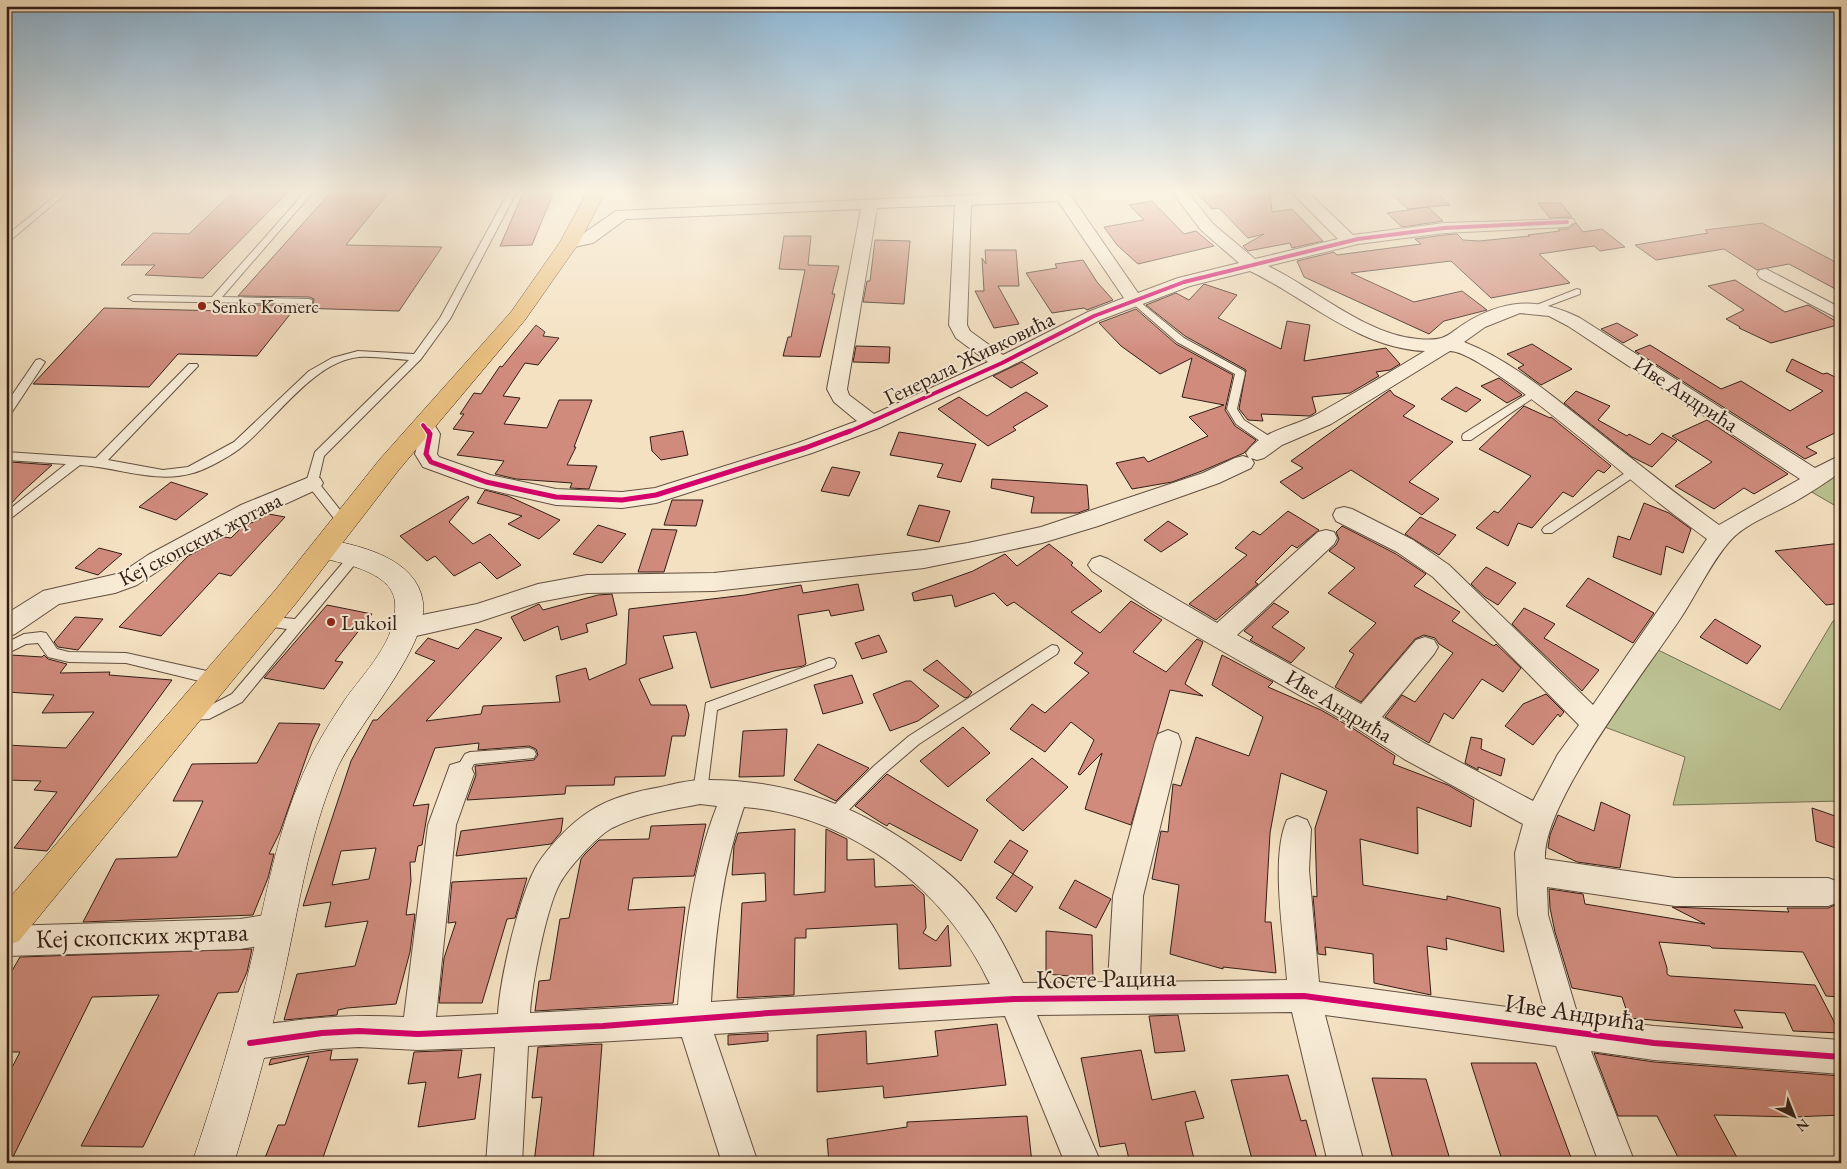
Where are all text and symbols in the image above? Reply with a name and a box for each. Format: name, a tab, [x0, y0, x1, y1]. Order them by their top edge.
place label: Senko Komerc	[212, 294, 319, 319]
marker: Senko Komerc	[196, 300, 208, 312]
street label: Генерала Живковића	[879, 304, 1059, 412]
street label: Иве Андрића	[1628, 349, 1744, 439]
street label: Кеј скопских жртава	[113, 485, 287, 593]
place label: Lukoil	[341, 608, 397, 637]
marker: Lukoil	[325, 616, 337, 628]
street label: Иве Андрића	[1280, 663, 1398, 749]
street label: Кеј скопских жртава	[35, 914, 250, 956]
street label: Косте Рацина	[1035, 960, 1177, 996]
street label: Иве Андрића	[1502, 985, 1648, 1039]
north arrow	[1770, 1092, 1820, 1142]
text: N	[1792, 1115, 1813, 1136]

